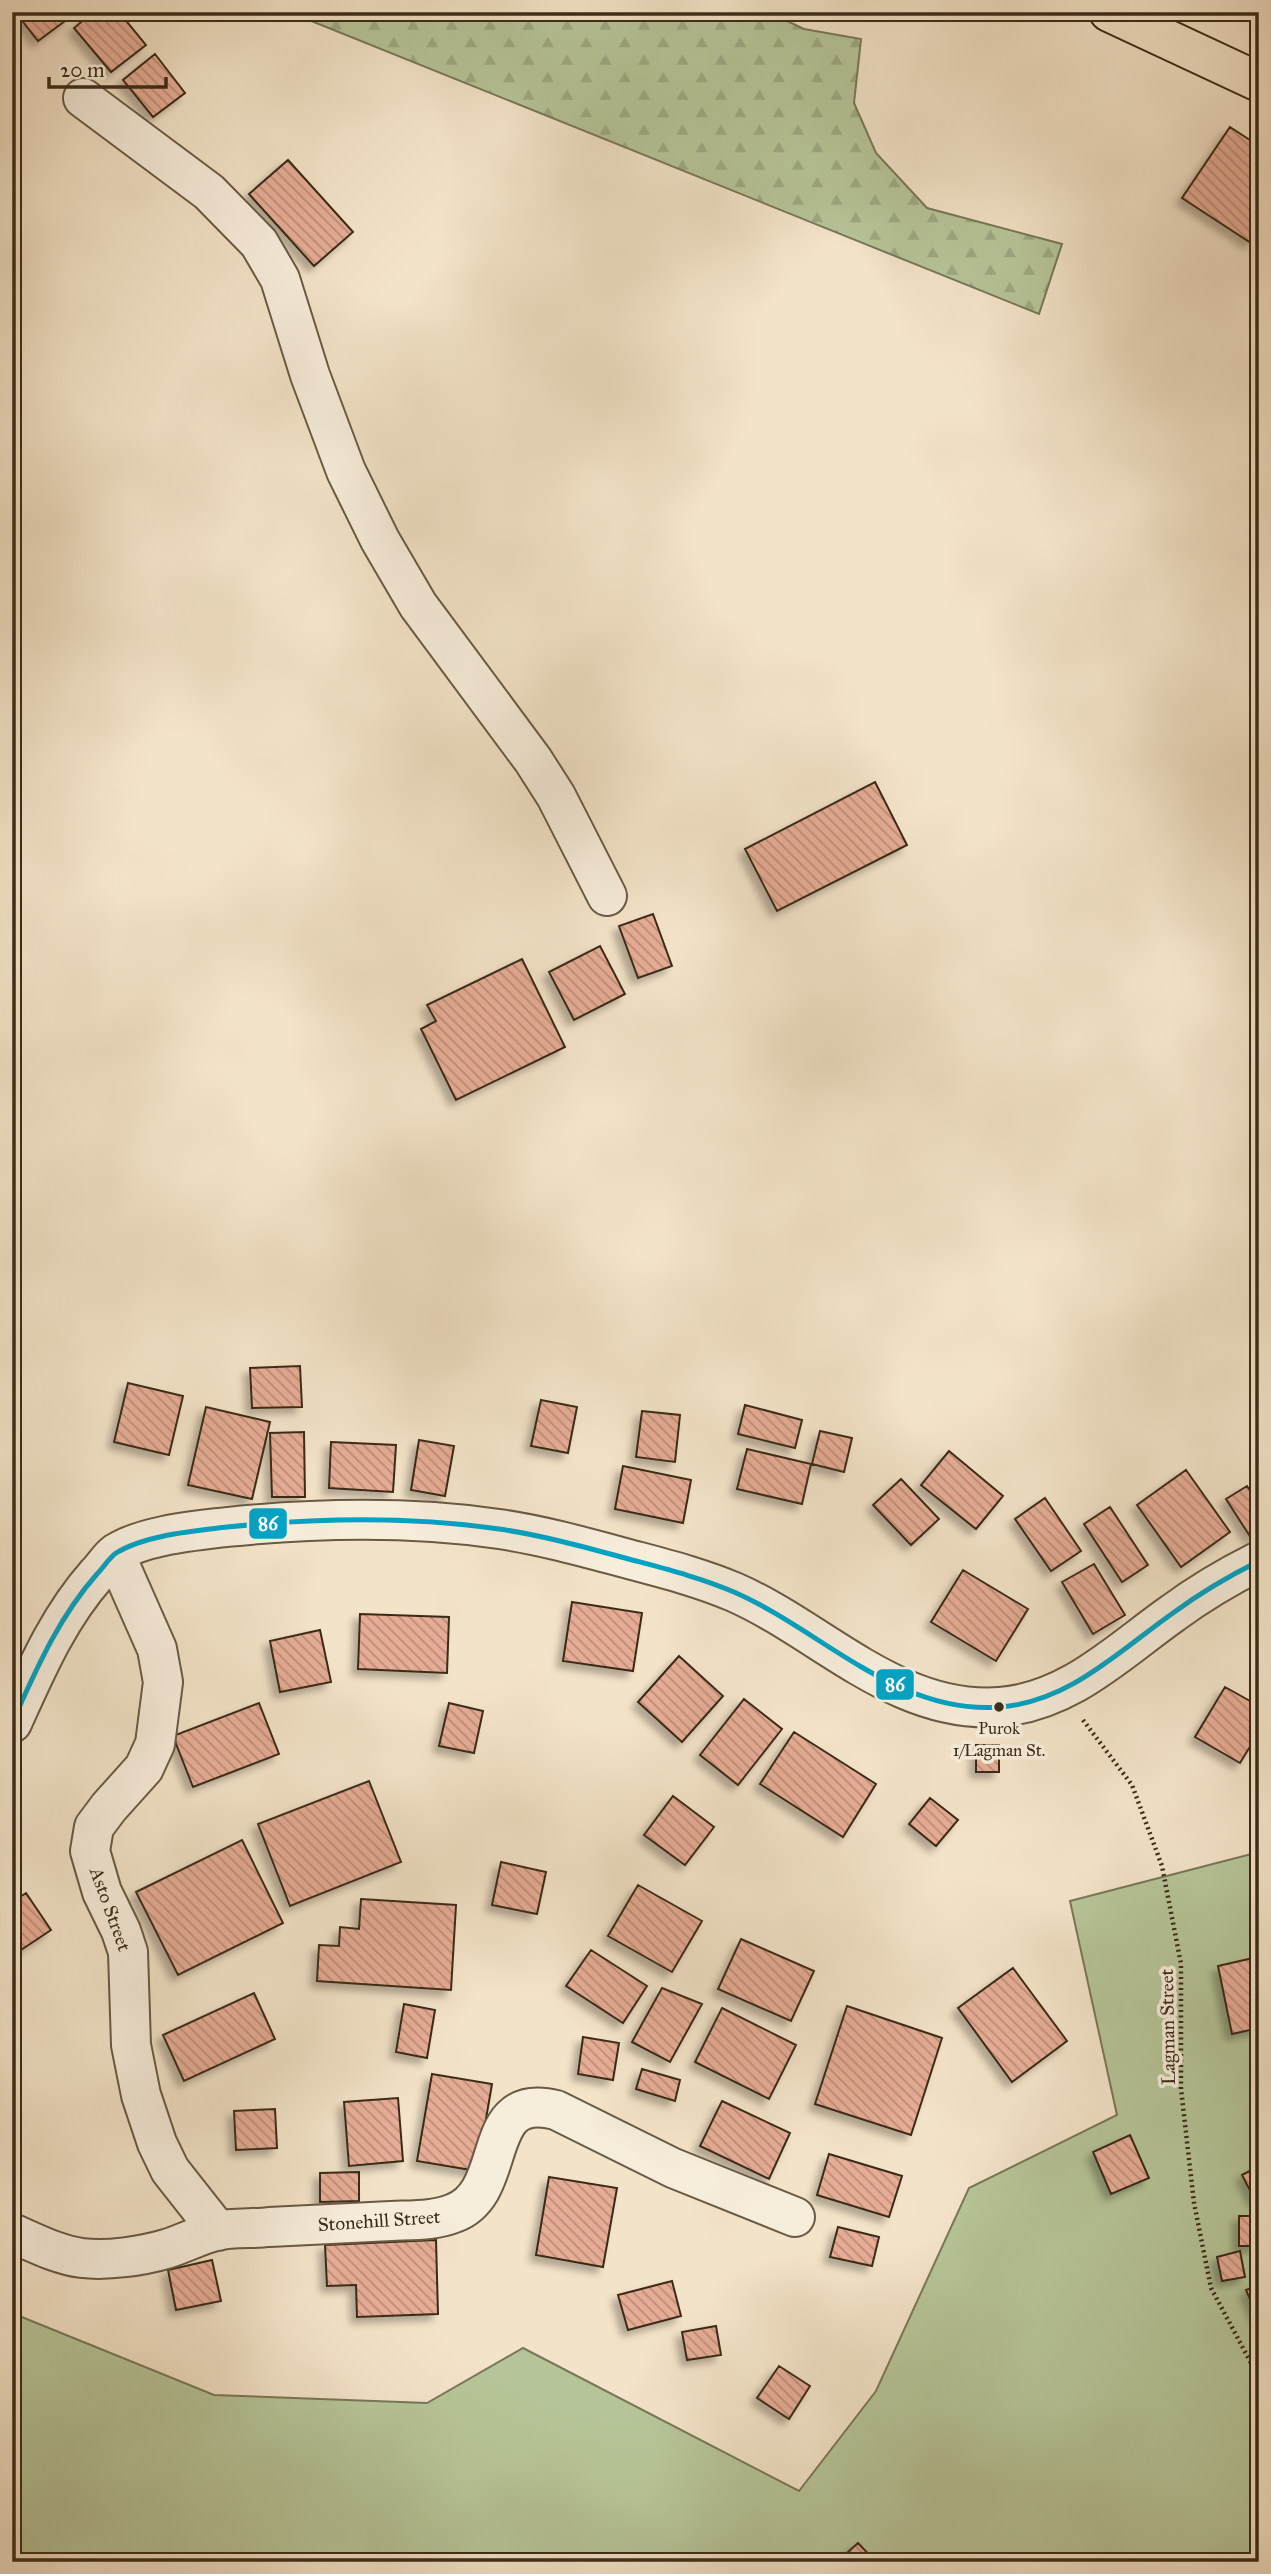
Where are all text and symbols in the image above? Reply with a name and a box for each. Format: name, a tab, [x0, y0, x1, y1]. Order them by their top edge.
scale bar	[49, 46, 166, 90]
text: 20 m	[60, 57, 105, 83]
line badge: 86	[248, 1507, 288, 1540]
text: 86	[258, 1512, 279, 1535]
line badge: 86	[875, 1668, 915, 1701]
text: 86	[885, 1673, 906, 1696]
marker: Purok 1/Lagman St.	[992, 1700, 1006, 1714]
place label: Purok 1/Lagman St.	[953, 1718, 1045, 1761]
street label: Asto Street	[84, 1863, 136, 1954]
street label: Lagman Street	[1155, 1968, 1181, 2085]
street label: Stonehill Street	[317, 2205, 441, 2236]

